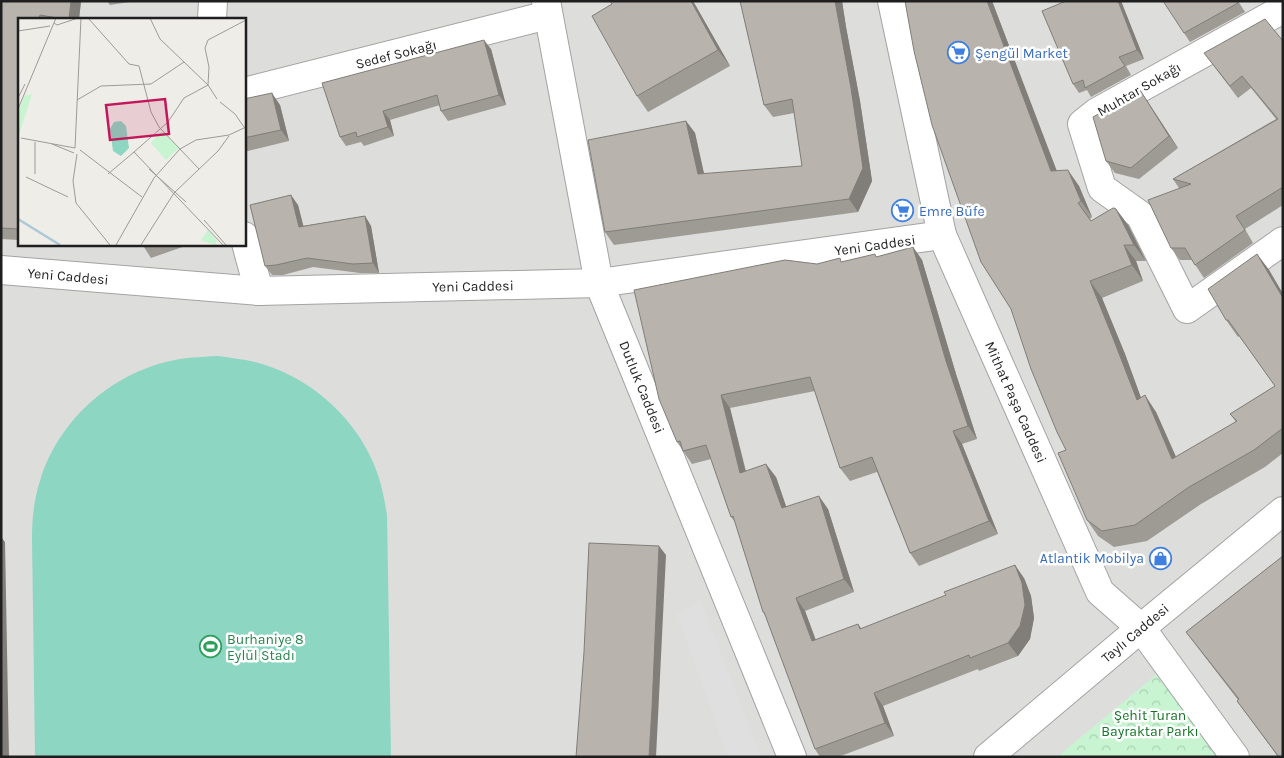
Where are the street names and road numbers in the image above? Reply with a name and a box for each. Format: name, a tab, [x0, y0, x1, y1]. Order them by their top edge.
street label: Sedef Sokağı	[354, 36, 438, 73]
street label: Muhtar Sokağı	[1094, 59, 1184, 120]
street label: Yeni Caddesi	[834, 231, 917, 260]
street label: Yeni Caddesi	[27, 264, 109, 289]
street label: Yeni Caddesi	[432, 277, 514, 296]
street label: Dutluk Caddesi	[615, 338, 668, 436]
street label: Mithat Paşa Caddesi	[981, 339, 1050, 466]
street label: Taylı Caddesi	[1098, 600, 1173, 667]

